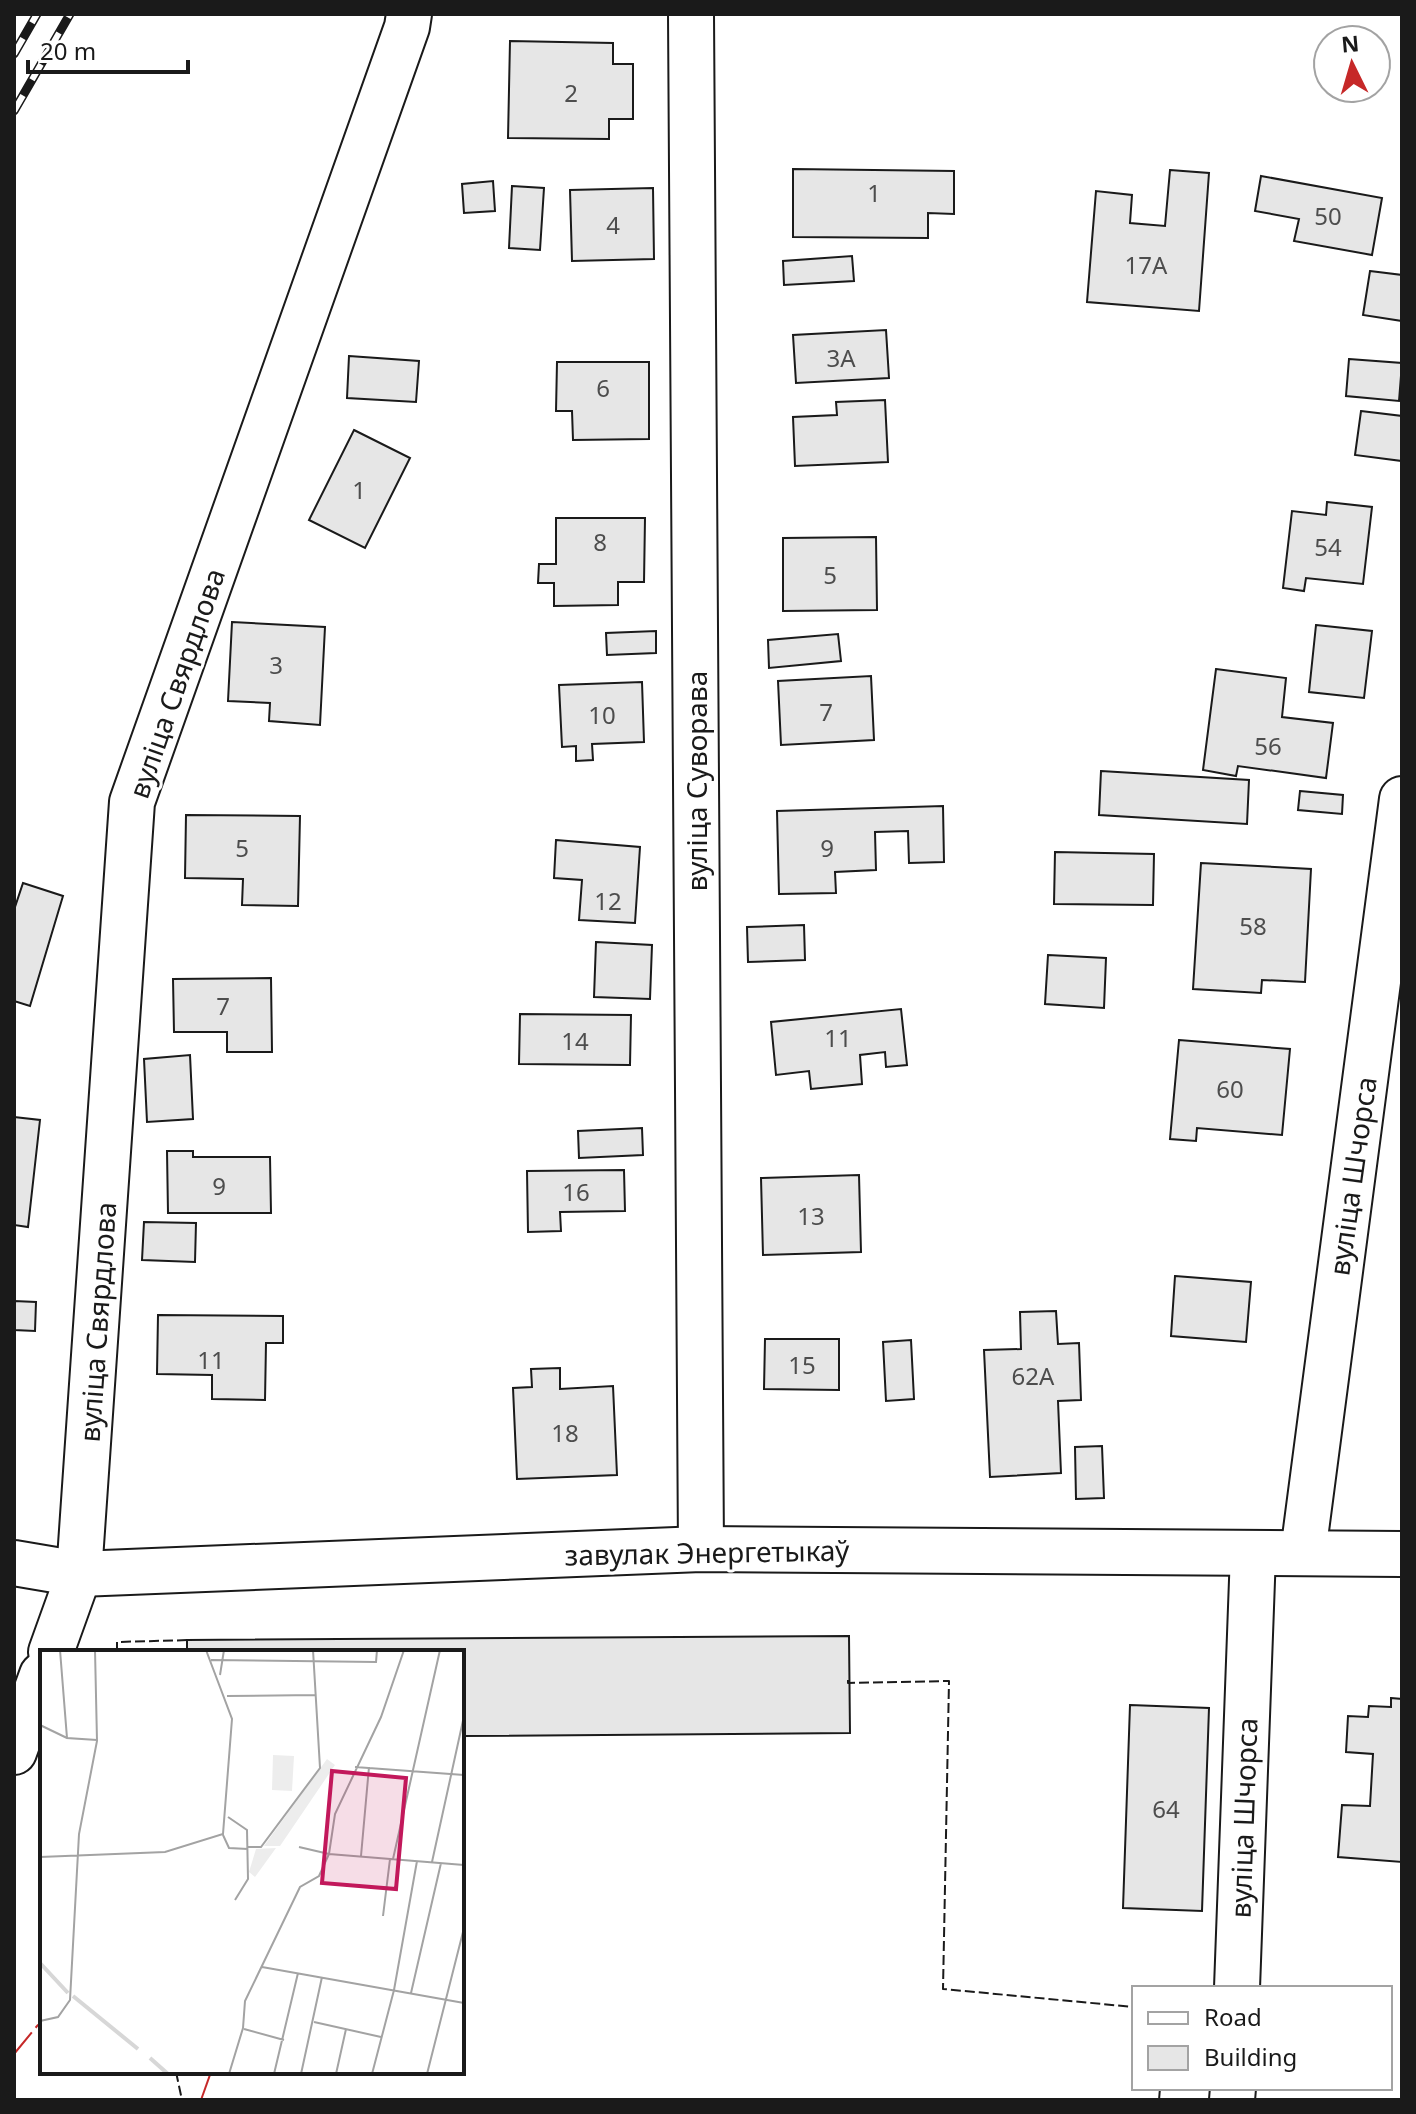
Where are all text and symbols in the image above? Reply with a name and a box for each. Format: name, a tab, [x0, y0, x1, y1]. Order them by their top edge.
scale bar	[28, 24, 188, 74]
north arrow	[1312, 24, 1392, 104]
text: N	[1340, 27, 1360, 59]
text: 20 m	[40, 34, 96, 67]
house number: 2	[564, 76, 578, 109]
house number: 1	[867, 176, 881, 209]
house number: 50	[1314, 199, 1342, 232]
house number: 4	[606, 208, 620, 241]
house number: 17А	[1125, 248, 1168, 281]
house number: 3А	[826, 341, 856, 374]
house number: 6	[596, 371, 610, 404]
house number: 1	[352, 473, 366, 506]
house number: 8	[593, 525, 607, 558]
house number: 54	[1314, 530, 1342, 563]
house number: 5	[823, 558, 837, 591]
street label: вуліца Свярдлова	[119, 563, 233, 803]
house number: 3	[269, 648, 283, 681]
street label: вуліца Суворава	[677, 671, 715, 891]
house number: 7	[819, 695, 833, 728]
house number: 10	[588, 698, 616, 731]
house number: 56	[1254, 729, 1282, 762]
house number: 5	[235, 831, 249, 864]
house number: 9	[820, 831, 834, 864]
house number: 12	[594, 884, 622, 917]
house number: 58	[1239, 909, 1267, 942]
house number: 7	[216, 989, 230, 1022]
house number: 11	[824, 1021, 852, 1054]
house number: 14	[561, 1024, 589, 1057]
house number: 60	[1216, 1072, 1244, 1105]
street label: вуліца Шчорса	[1319, 1074, 1385, 1278]
house number: 9	[212, 1169, 226, 1202]
house number: 16	[562, 1175, 590, 1208]
house number: 13	[797, 1199, 825, 1232]
street label: вуліца Свярдлова	[70, 1201, 124, 1443]
house number: 11	[197, 1343, 225, 1376]
house number: 15	[788, 1348, 816, 1381]
house number: 62А	[1012, 1359, 1055, 1392]
house number: 18	[551, 1416, 579, 1449]
street label: завулак Энергетыкаў	[564, 1531, 850, 1573]
inset map	[40, 1650, 464, 2074]
street label: вуліца Шчорса	[1221, 1717, 1265, 1919]
house number: 64	[1152, 1792, 1180, 1825]
legend	[1132, 1986, 1392, 2090]
text: Road	[1204, 2000, 1262, 2033]
text: Building	[1204, 2040, 1297, 2073]

